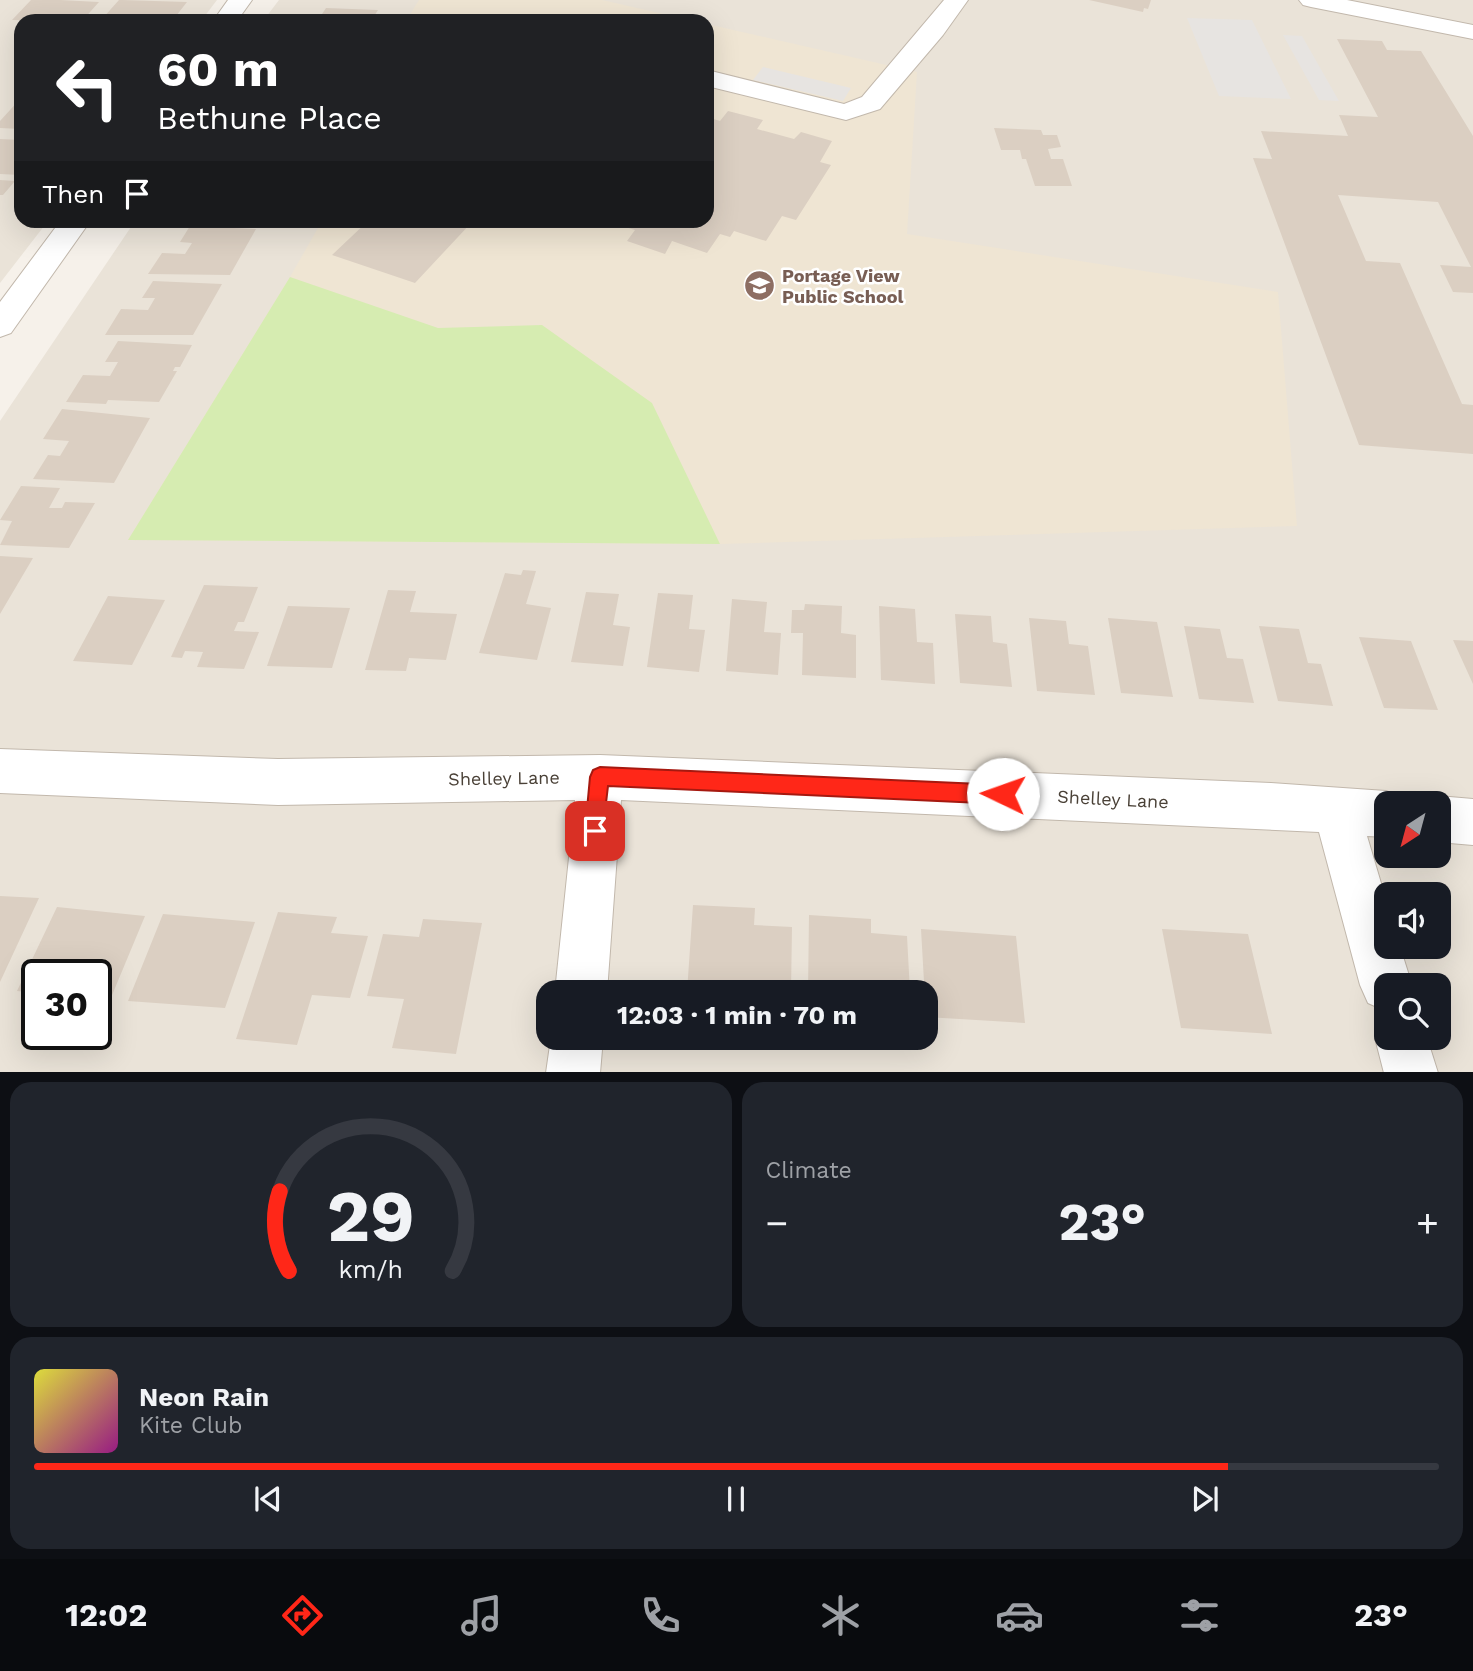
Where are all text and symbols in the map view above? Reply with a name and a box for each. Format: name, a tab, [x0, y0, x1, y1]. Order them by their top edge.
text: 60 m	[157, 40, 279, 98]
icon: left	[42, 42, 133, 133]
text: Bethune Place	[157, 99, 382, 137]
icon: arrive	[118, 175, 156, 213]
text: Then	[42, 179, 104, 209]
place label: Portage View Public School	[782, 265, 903, 307]
school or university icon: Portage View Public School	[742, 268, 776, 302]
position arrow	[966, 757, 1040, 831]
street label: Shelley Lane	[448, 767, 560, 789]
street label: Shelley Lane	[1057, 786, 1169, 812]
north arrow	[1374, 791, 1451, 868]
map controls	[1374, 791, 1451, 1050]
pin	[565, 801, 625, 861]
icon: arrive	[576, 812, 614, 850]
button: sound	[1374, 882, 1451, 959]
speed limit sign: 30	[21, 959, 112, 1050]
button: search	[1374, 973, 1451, 1050]
text: 12:03 · 1 min · 70 m	[617, 1000, 857, 1030]
text: Climate	[766, 1157, 852, 1184]
text: 29	[327, 1173, 415, 1259]
text: 23°	[1058, 1192, 1146, 1253]
text: −	[766, 1201, 788, 1245]
text: +	[1416, 1201, 1439, 1245]
text: km/h	[339, 1254, 403, 1283]
text: Neon Rain	[139, 1382, 269, 1412]
text: Kite Club	[139, 1412, 242, 1439]
icon: previous	[249, 1480, 287, 1518]
icon: pause	[717, 1480, 755, 1518]
icon: next	[1186, 1480, 1224, 1518]
icon: directions	[278, 1591, 327, 1640]
icon: music	[457, 1591, 506, 1640]
icon: phone	[636, 1591, 685, 1640]
icon: climate	[816, 1591, 865, 1640]
icon: car	[995, 1591, 1044, 1640]
icon: filters	[1175, 1591, 1224, 1640]
text: 12:02	[65, 1596, 147, 1634]
text: 23°	[1354, 1596, 1408, 1634]

